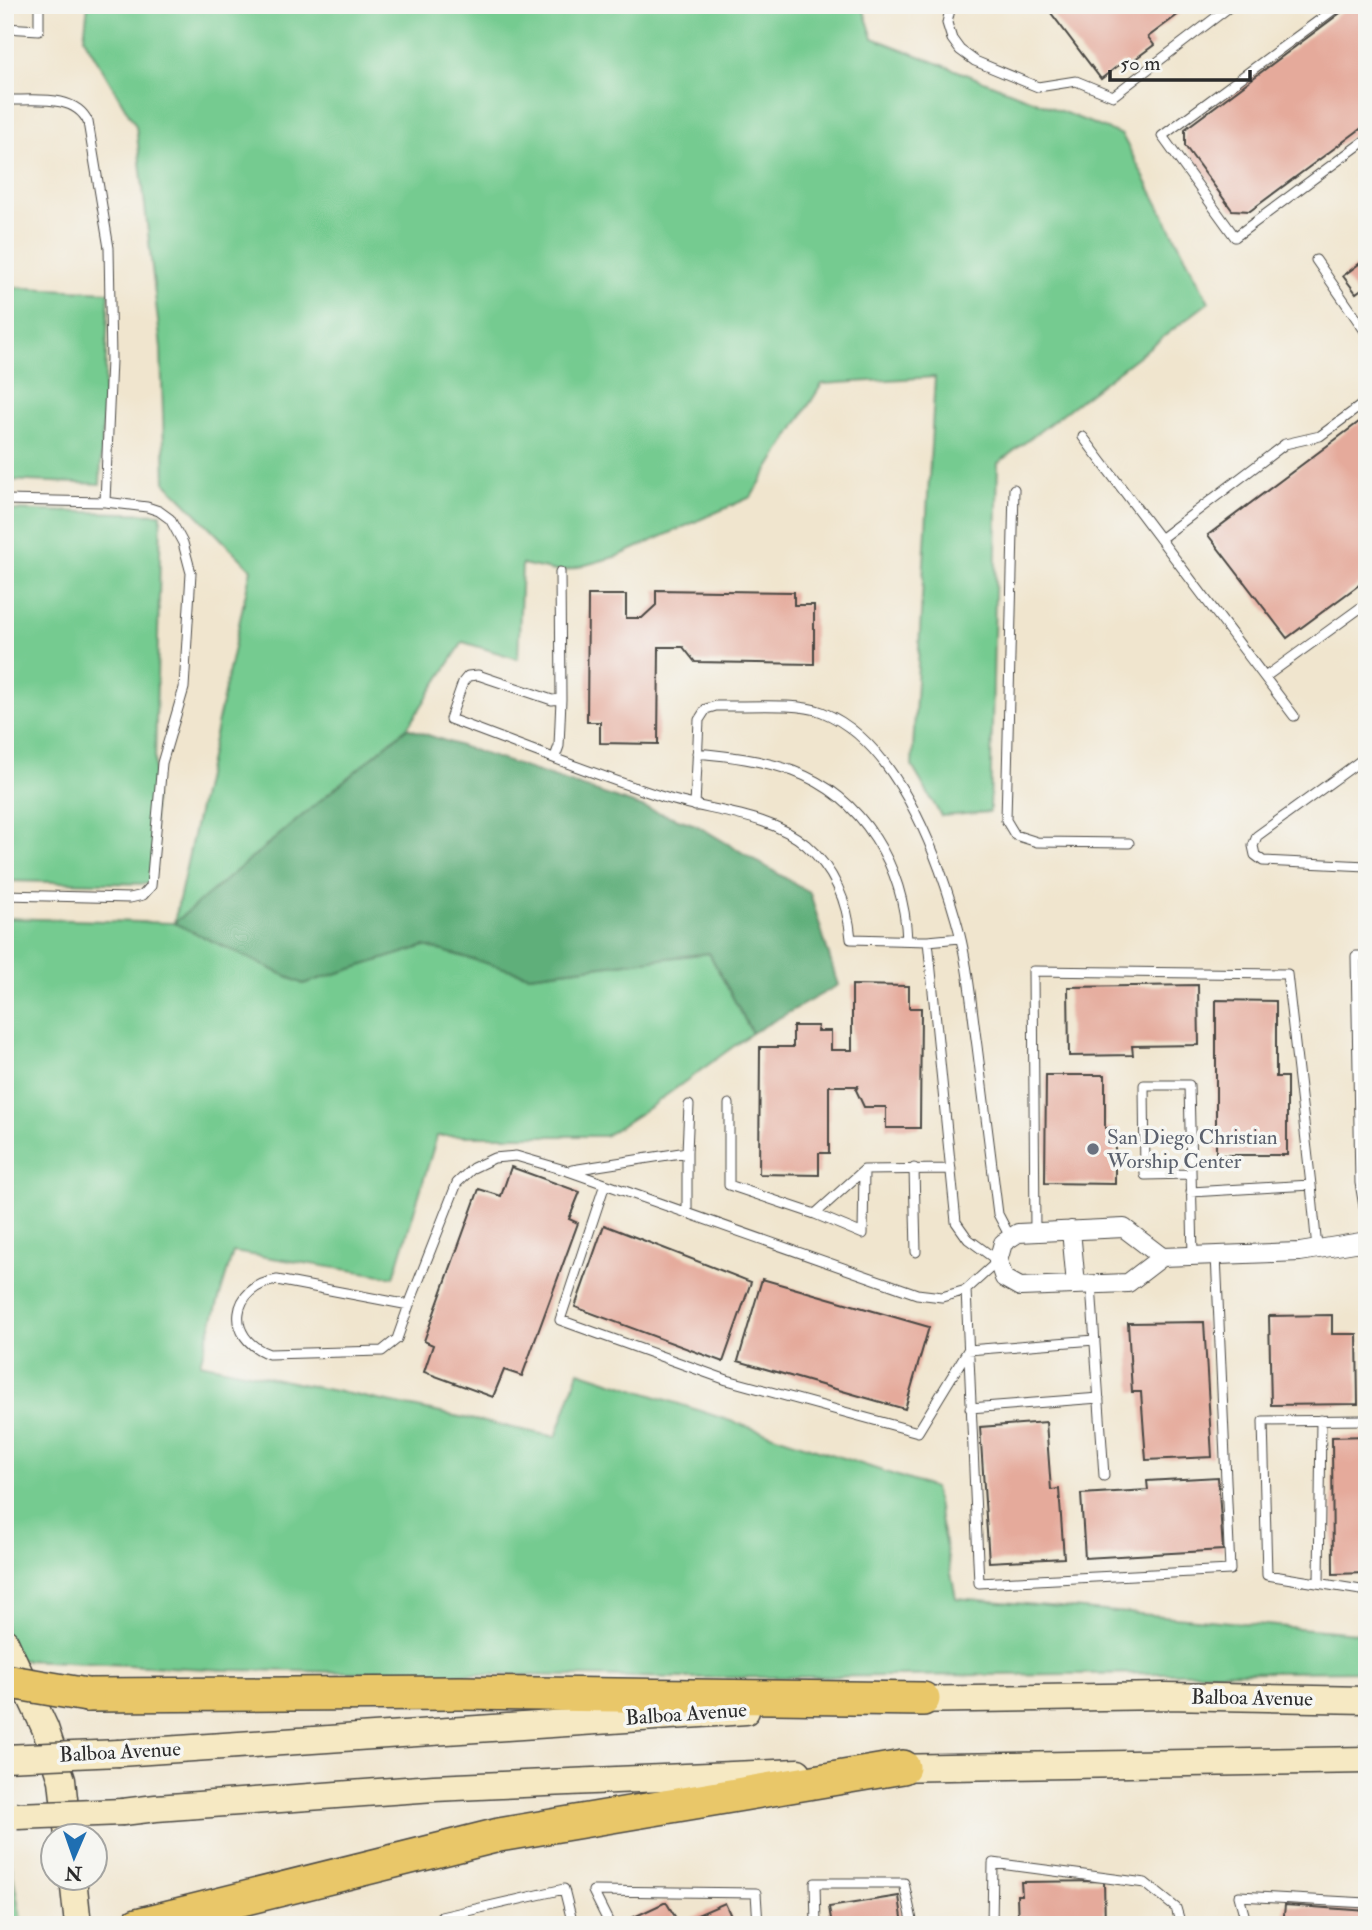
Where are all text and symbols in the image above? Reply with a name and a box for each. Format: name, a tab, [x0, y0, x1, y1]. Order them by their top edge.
scale bar	[1110, 38, 1250, 82]
text: 50 m	[1120, 50, 1161, 77]
place label: San Diego Christian Worship Center	[1106, 1124, 1278, 1175]
marker: San Diego Christian Worship Center	[1085, 1141, 1101, 1157]
street label: Balboa Avenue	[1191, 1683, 1313, 1713]
street label: Balboa Avenue	[624, 1696, 748, 1732]
street label: Balboa Avenue	[58, 1735, 182, 1769]
north arrow	[38, 1822, 108, 1892]
text: N	[64, 1861, 83, 1885]

